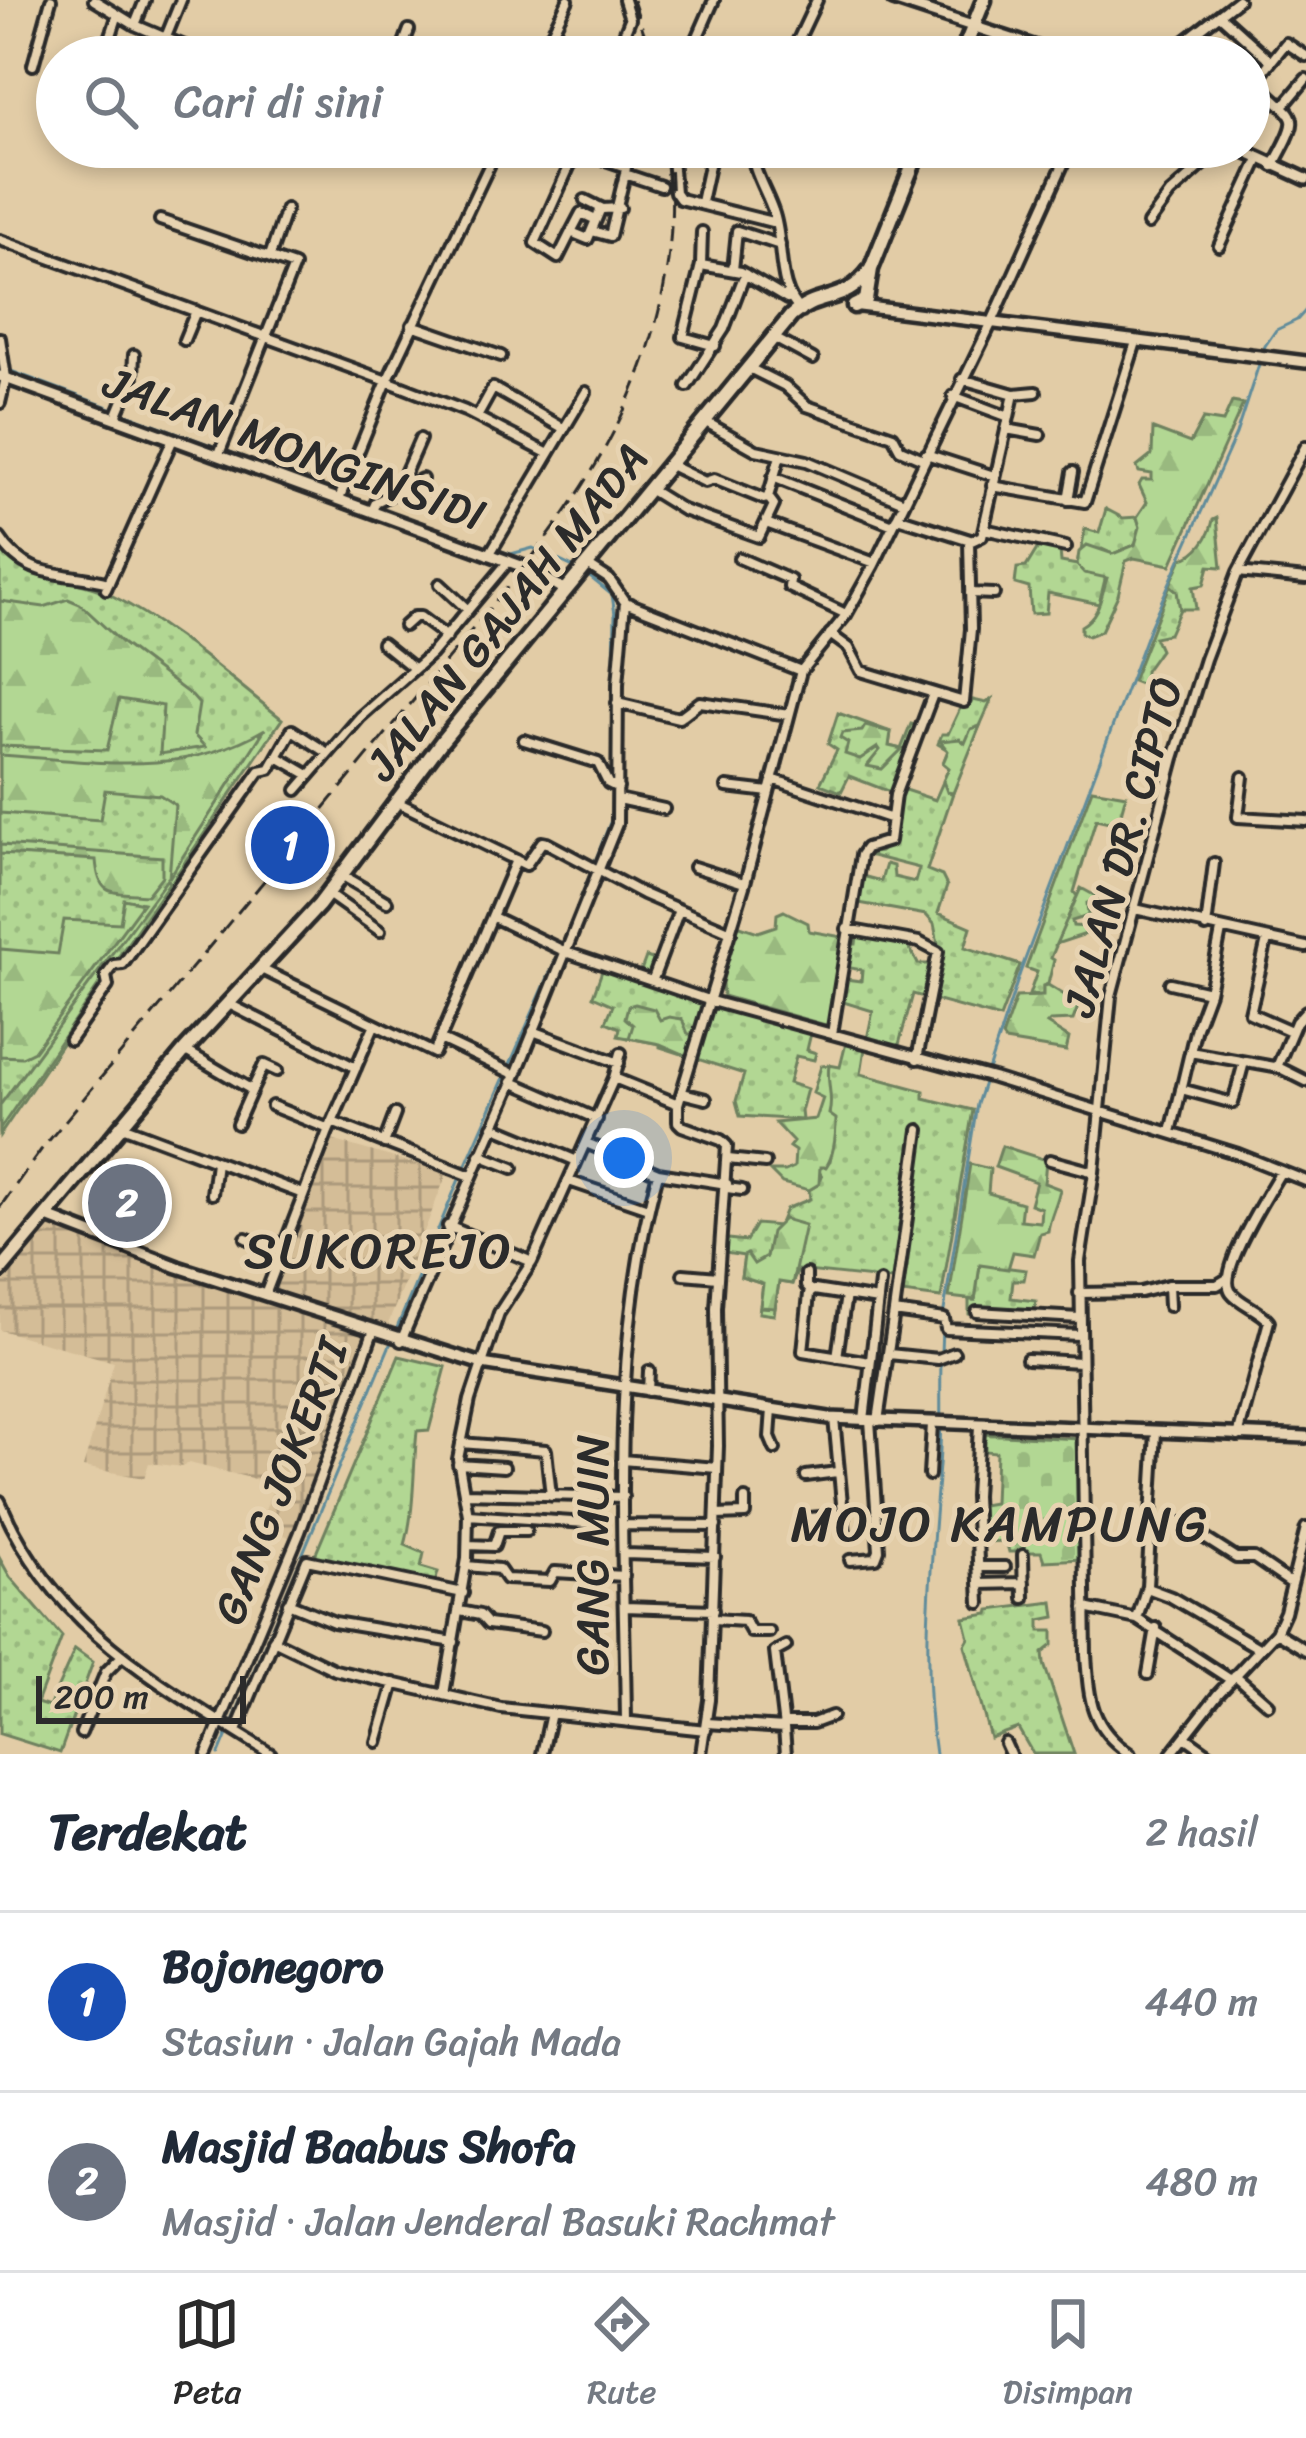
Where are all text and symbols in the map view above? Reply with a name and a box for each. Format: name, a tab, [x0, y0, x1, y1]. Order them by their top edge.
search box	[36, 36, 1270, 168]
text: Cari di sini	[174, 62, 383, 142]
icon: search	[78, 69, 144, 135]
street label: JALAN MONGINSIDI	[90, 342, 497, 555]
street label: JALAN GAJAH MADA	[343, 424, 669, 801]
street label: JALAN DR. CIPTO	[1039, 668, 1207, 1027]
pin: 1	[251, 800, 329, 890]
your location	[594, 1128, 654, 1188]
pin: 2	[88, 1158, 166, 1248]
district label: SUKOREJO	[244, 1206, 514, 1296]
street label: GANG JOKERTI	[190, 1323, 373, 1636]
street label: GANG MUIN	[553, 1434, 633, 1675]
district label: MOJO KAMPUNG	[791, 1479, 1209, 1569]
text: 200 m	[54, 1668, 149, 1726]
scale bar	[36, 1670, 246, 1723]
text: Terdekat	[48, 1787, 247, 1877]
text: 2 hasil	[1146, 1798, 1258, 1867]
text: Bojonegoro	[162, 1927, 384, 2007]
text: 1	[79, 1967, 95, 2036]
text: 440 m	[1145, 1967, 1258, 2036]
text: Stasiun · Jalan Gajah Mada	[162, 2007, 621, 2076]
text: Masjid Baabus Shofa	[162, 2107, 576, 2187]
text: 2	[76, 2147, 98, 2216]
text: 480 m	[1145, 2147, 1258, 2216]
text: Masjid · Jalan Jenderal Basuki Rachmat	[162, 2187, 835, 2256]
tab: Peta	[173, 2291, 241, 2421]
tab: Rute	[587, 2291, 656, 2421]
tab: Disimpan	[1003, 2291, 1133, 2421]

